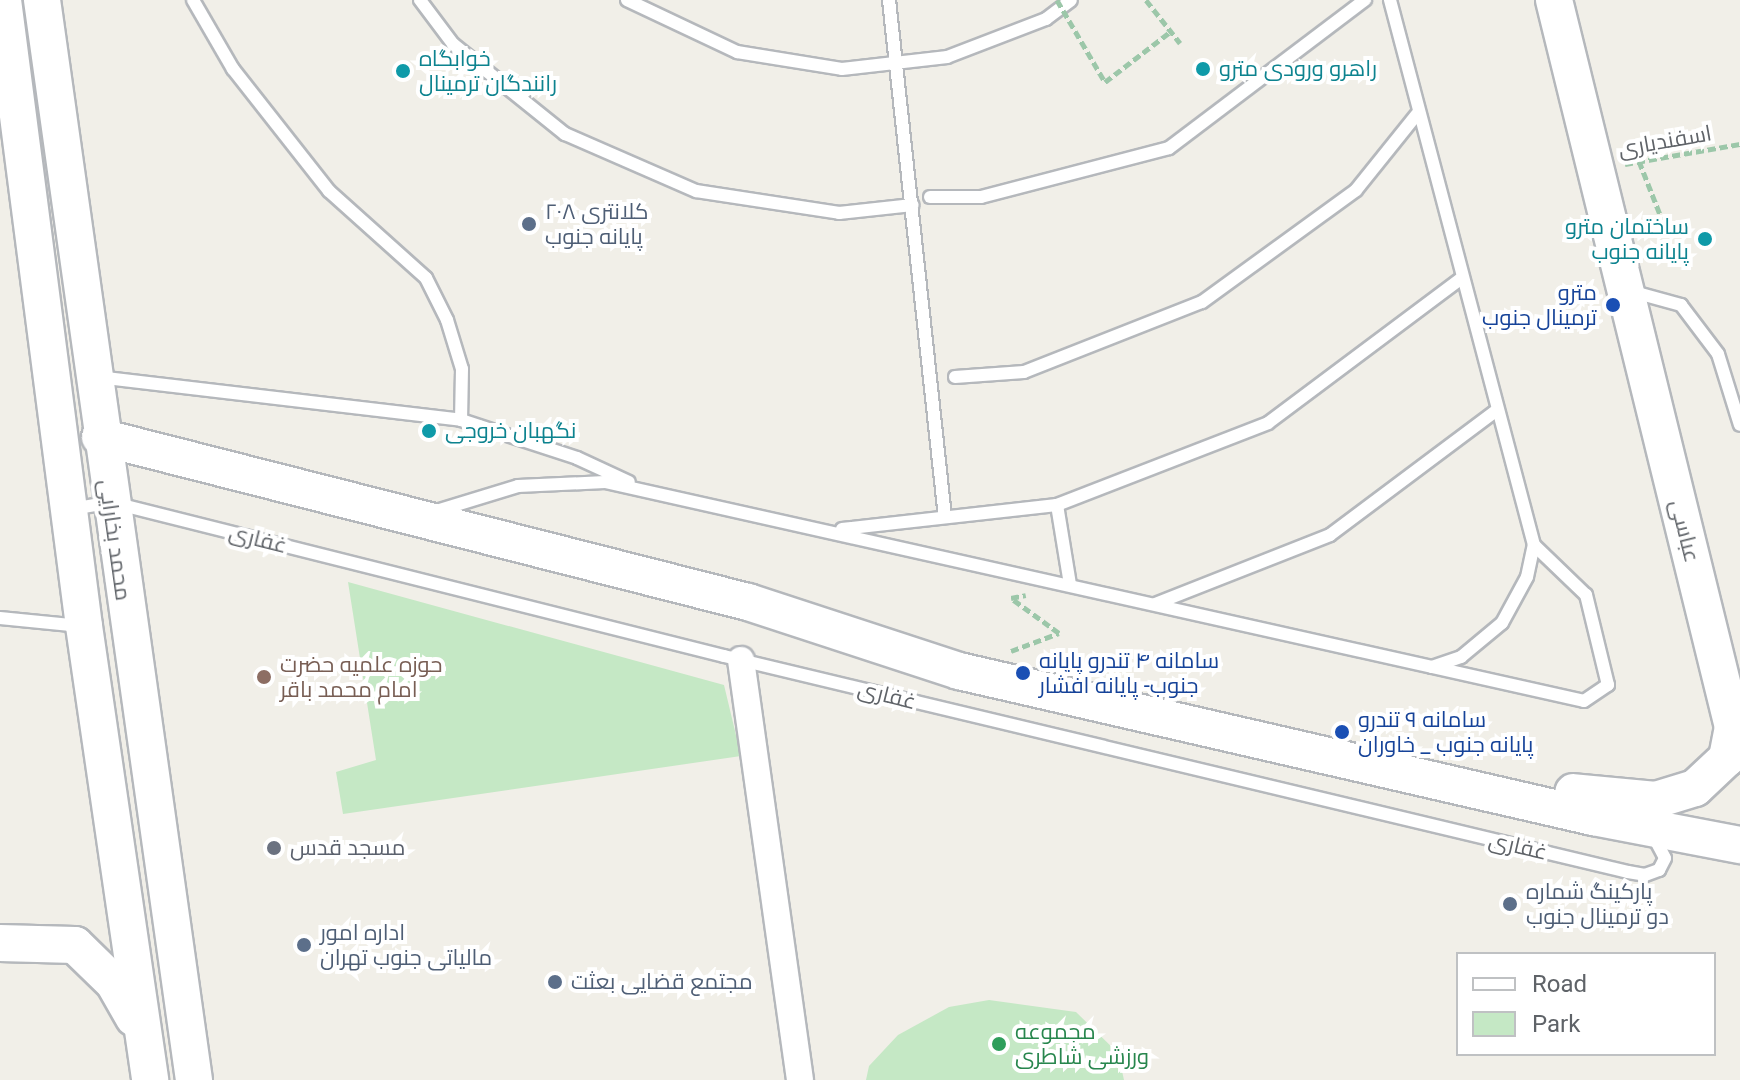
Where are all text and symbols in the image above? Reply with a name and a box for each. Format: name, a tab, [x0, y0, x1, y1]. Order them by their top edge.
place label: خوابگاه رانندگان ترمینال	[419, 45, 557, 96]
place label: راهرو ورودی مترو	[1219, 56, 1377, 82]
marker: راهرو ورودی مترو	[1194, 60, 1212, 78]
marker: خوابگاه رانندگان ترمینال	[394, 62, 412, 80]
street label: اسفندیاری	[1616, 120, 1714, 162]
place label: کلانتری ۲۰۸ پایانه جنوب	[545, 198, 648, 250]
place label: ساختمان مترو پایانه جنوب	[1565, 213, 1689, 264]
marker: کلانتری ۲۰۸ پایانه جنوب	[520, 215, 538, 233]
marker: ساختمان مترو پایانه جنوب	[1696, 230, 1714, 248]
place label: مترو ترمینال جنوب	[1482, 279, 1597, 330]
marker: مترو ترمینال جنوب	[1604, 296, 1622, 314]
place label: نگهبان خروجی	[445, 418, 576, 444]
marker: نگهبان خروجی	[420, 422, 438, 440]
street label: محمد بخارایی	[93, 478, 137, 602]
street label: عباسی	[1664, 497, 1706, 565]
street label: غفاری	[226, 519, 290, 559]
place label: سامانه ۴ تندرو پایانه جنوب- پایانه افشار	[1039, 647, 1219, 698]
place label: حوزه علمیه حضرت امام محمد باقر	[280, 651, 442, 702]
marker: سامانه ۴ تندرو پایانه جنوب- پایانه افشار	[1014, 664, 1032, 682]
marker: حوزه علمیه حضرت امام محمد باقر	[255, 668, 273, 686]
street label: غفاری	[855, 675, 919, 715]
place label: سامانه ۹ تندرو پایانه جنوب _ خاوران	[1358, 706, 1533, 758]
marker: سامانه ۹ تندرو پایانه جنوب _ خاوران	[1333, 723, 1351, 741]
street label: غفاری	[1486, 826, 1550, 866]
place label: مسجد قدس	[290, 835, 405, 861]
marker: مسجد قدس	[265, 839, 283, 857]
place label: پارکینگ شماره دو ترمینال جنوب	[1526, 878, 1669, 930]
marker: پارکینگ شماره دو ترمینال جنوب	[1501, 895, 1519, 913]
place label: اداره امور مالیاتی جنوب تهران	[320, 919, 492, 970]
marker: اداره امور مالیاتی جنوب تهران	[295, 936, 313, 954]
legend	[1456, 952, 1716, 1056]
place label: مجتمع قضایی بعثت	[571, 969, 753, 995]
text: Road	[1532, 970, 1587, 998]
marker: مجتمع قضایی بعثت	[546, 973, 564, 991]
text: Park	[1532, 1010, 1580, 1038]
place label: مجموعه ورزشی شاطری	[1015, 1018, 1149, 1070]
marker: مجموعه ورزشی شاطری	[990, 1035, 1008, 1053]

